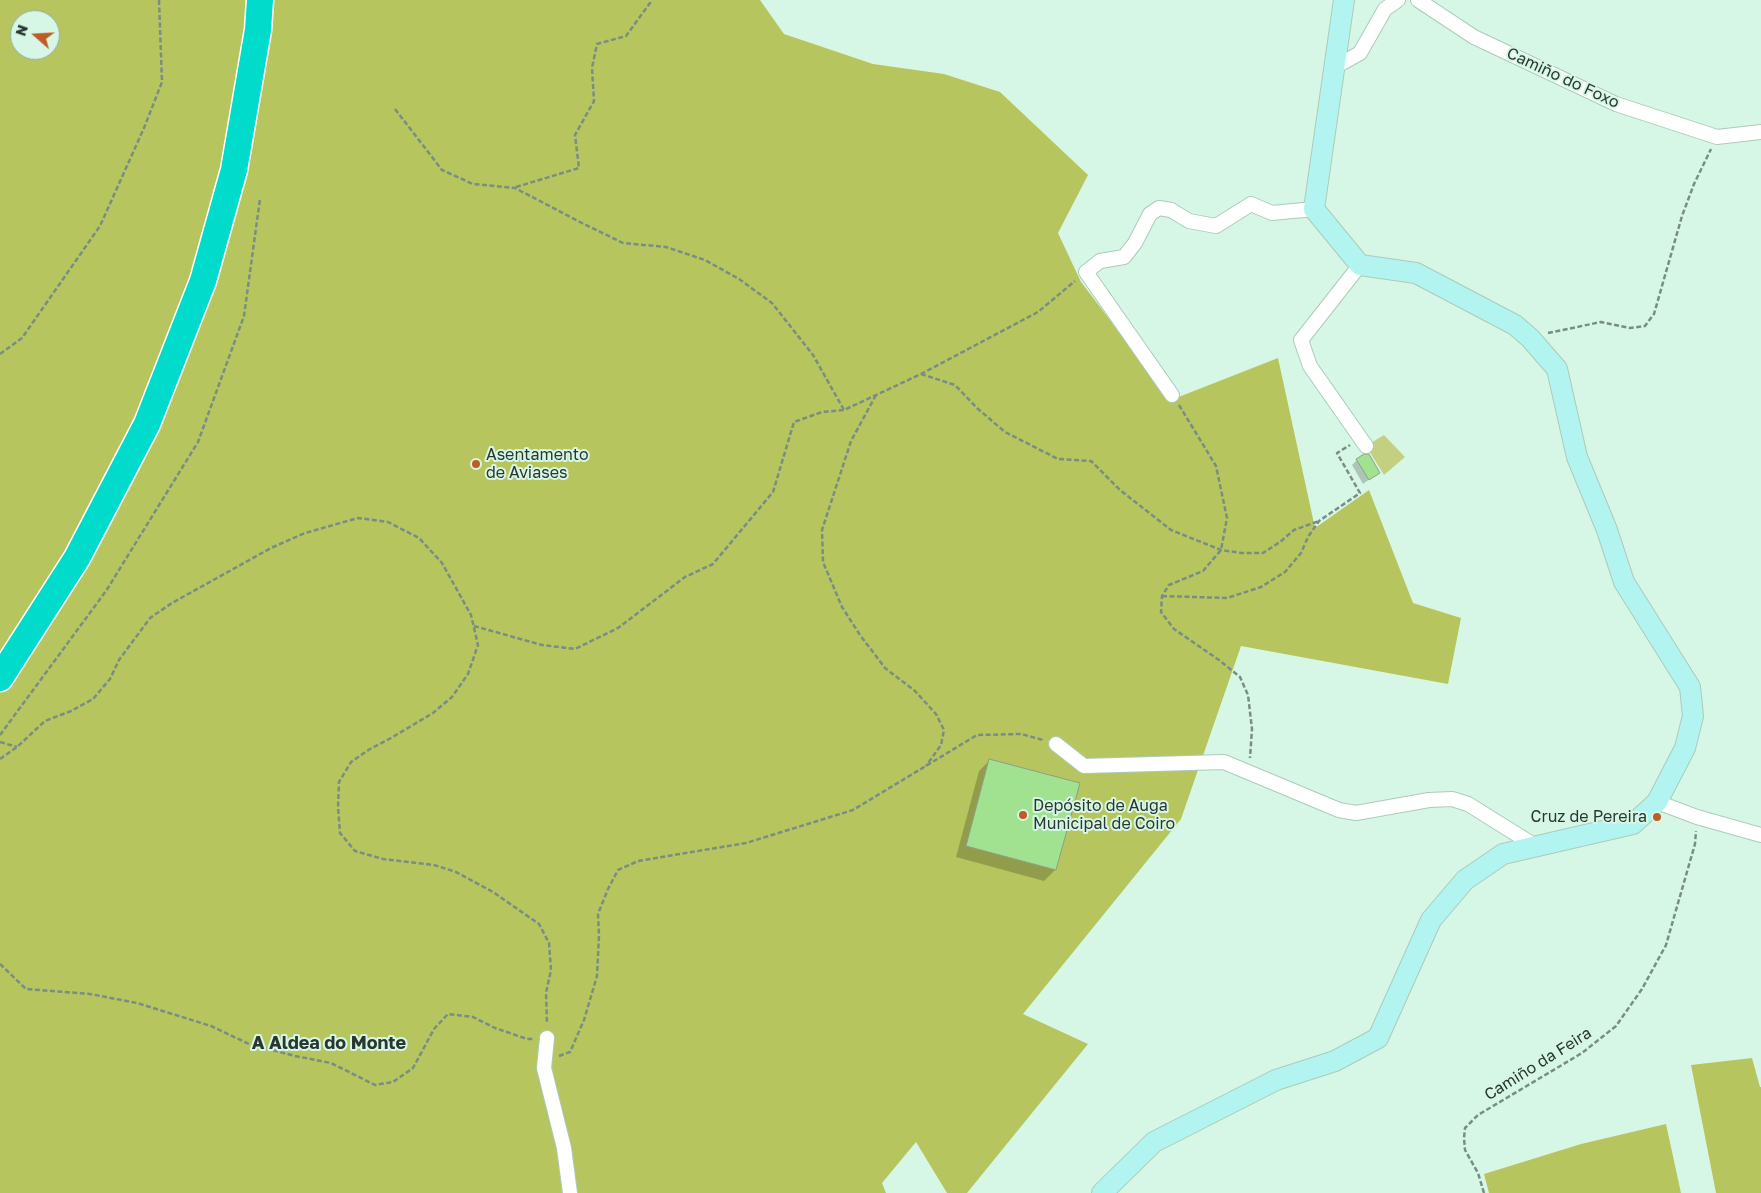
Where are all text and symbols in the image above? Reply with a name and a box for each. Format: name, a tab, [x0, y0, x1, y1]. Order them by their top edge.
north arrow	[10, 10, 60, 60]
text: N	[12, 22, 31, 38]
street label: Camiño do Foxo	[1504, 44, 1622, 112]
place label: Asentamento de Aviases	[486, 445, 589, 483]
marker: Asentamento de Aviases	[470, 458, 482, 470]
place label: Depósito de Auga Municipal de Coiro	[1033, 796, 1175, 834]
place label: Cruz de Pereira	[1531, 807, 1647, 827]
marker: Depósito de Auga Municipal de Coiro	[1017, 809, 1029, 821]
marker: Cruz de Pereira	[1651, 811, 1663, 823]
street label: Camiño da Feira	[1481, 1023, 1595, 1105]
district label: A Aldea do Monte	[252, 1032, 406, 1054]

